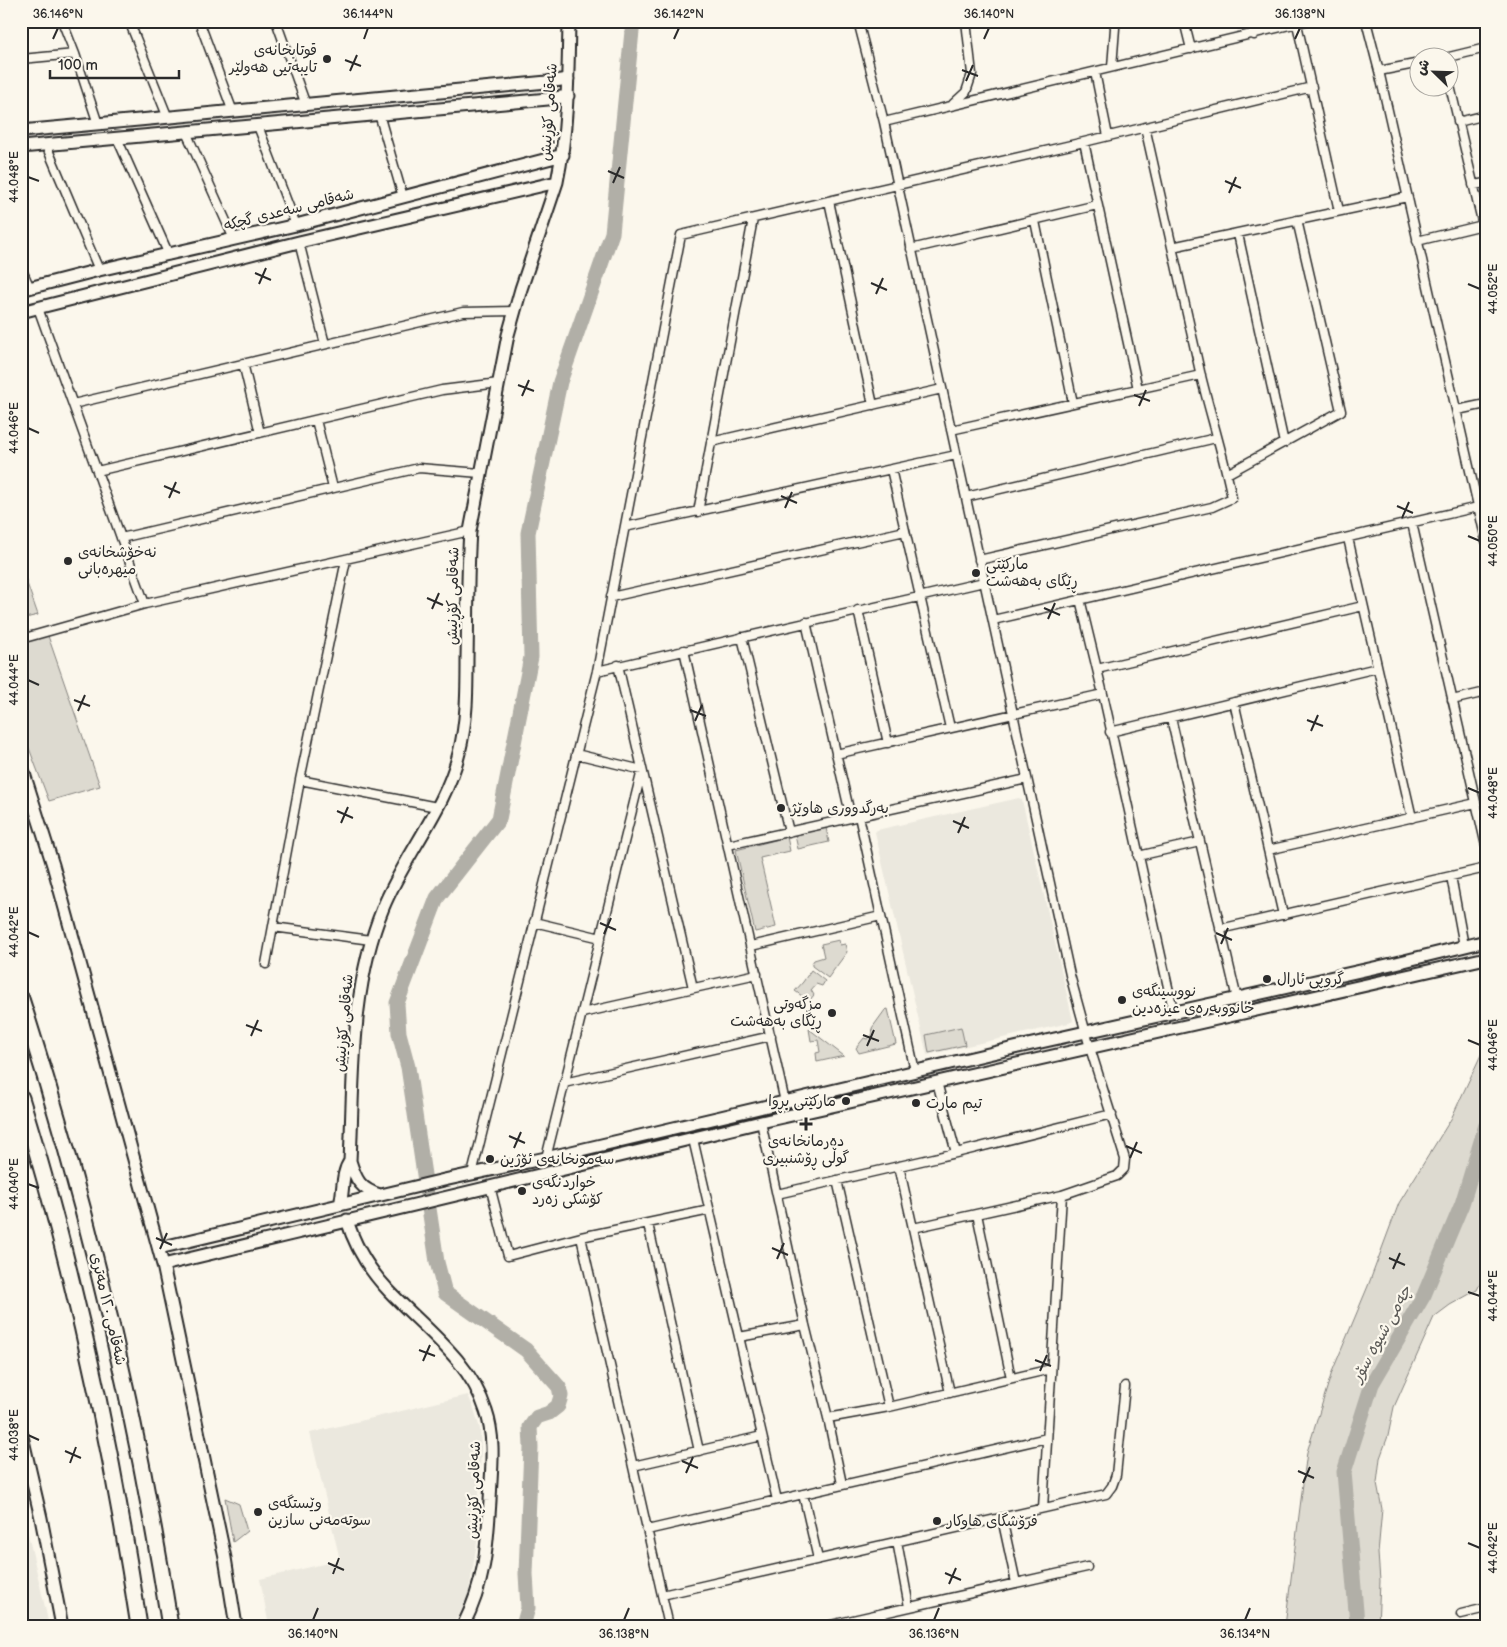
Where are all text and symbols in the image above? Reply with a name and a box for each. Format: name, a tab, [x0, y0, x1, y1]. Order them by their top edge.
text: 36.146°N	[33, 7, 83, 22]
text: 36.144°N	[343, 7, 393, 22]
text: 36.142°N	[654, 7, 704, 22]
text: 36.140°N	[964, 7, 1014, 22]
text: 36.138°N	[1275, 7, 1325, 22]
place label: قوتابخانەی تایبەتیی هەولێر	[228, 41, 318, 77]
scale bar	[50, 48, 179, 80]
north arrow	[1410, 48, 1460, 98]
marker: قوتابخانەی تایبەتیی هەولێر	[321, 53, 333, 65]
text: 100 m	[58, 56, 98, 75]
text: ش	[1412, 57, 1433, 78]
street label: شەقامی کۆڕنیش	[536, 62, 565, 162]
text: 44.048°E	[7, 151, 22, 203]
street label: شەقامی سەعدی گچکە	[222, 185, 356, 235]
text: 44.052°E	[1486, 263, 1501, 315]
text: 44.046°E	[7, 402, 22, 454]
text: 44.050°E	[1486, 515, 1501, 567]
place label: نەخۆشخانەی میهرەبانی	[78, 543, 157, 579]
street label: شەقامی کۆڕنیش	[443, 547, 466, 645]
marker: نەخۆشخانەی میهرەبانی	[62, 555, 74, 567]
place label: مارکێتی ڕێگای بەهەشت	[986, 555, 1078, 594]
marker: مارکێتی ڕێگای بەهەشت	[970, 567, 982, 579]
text: 44.044°E	[7, 654, 22, 706]
text: 44.048°E	[1486, 767, 1501, 819]
place label: بەرگدووری هاوێژ	[789, 799, 889, 818]
marker: بەرگدووری هاوێژ	[775, 802, 787, 814]
text: 44.042°E	[7, 906, 22, 958]
place label: گروپی ئارال	[1277, 970, 1344, 989]
street label: شەقامی کۆڕنیش	[330, 973, 361, 1073]
marker: گروپی ئارال	[1261, 973, 1273, 985]
place label: نووسینگەی خانووبەرەی عیزەدین	[1132, 982, 1255, 1018]
marker: نووسینگەی خانووبەرەی عیزەدین	[1116, 994, 1128, 1006]
place label: مزگەوتی ڕێگای بەھەشت	[730, 995, 822, 1034]
marker: مزگەوتی ڕێگای بەھەشت	[826, 1007, 838, 1019]
text: 44.046°E	[1486, 1019, 1501, 1071]
place label: مارکێتی بڕوا	[768, 1092, 836, 1114]
place label: تیم مارت	[926, 1094, 983, 1115]
marker: مارکێتی بڕوا	[840, 1095, 852, 1107]
marker: تیم مارت	[910, 1097, 922, 1109]
marker: دەرمانخانەی گوڵی ڕۆشنبیری	[800, 1118, 812, 1130]
place label: دەرمانخانەی گوڵی ڕۆشنبیری	[763, 1132, 850, 1171]
place label: سەمونخانەی ئۆژین	[500, 1150, 614, 1169]
marker: سەمونخانەی ئۆژین	[484, 1153, 496, 1165]
text: 44.040°E	[7, 1158, 22, 1210]
place label: خواردنگەی کۆشکی زەرد	[532, 1173, 603, 1209]
marker: خواردنگەی کۆشکی زەرد	[516, 1185, 528, 1197]
street label: شەقامی ١٢٠ مەتری	[86, 1251, 130, 1367]
text: 44.044°E	[1486, 1270, 1501, 1322]
water label: چەمی شیوە سۆر	[1347, 1282, 1417, 1387]
text: 44.038°E	[7, 1409, 22, 1461]
street label: شەقامی کۆڕنیش	[463, 1441, 488, 1539]
place label: وێستگەی سوتەمەنی سازین	[268, 1494, 371, 1530]
marker: وێستگەی سوتەمەنی سازین	[252, 1506, 264, 1518]
place label: فرۆشگای ھاوکار	[946, 1512, 1038, 1531]
marker: فرۆشگای ھاوکار	[931, 1515, 943, 1527]
text: 44.042°E	[1486, 1522, 1501, 1574]
text: 36.140°N	[288, 1627, 338, 1642]
text: 36.138°N	[599, 1627, 649, 1642]
text: 36.136°N	[909, 1627, 959, 1642]
text: 36.134°N	[1220, 1627, 1270, 1642]

